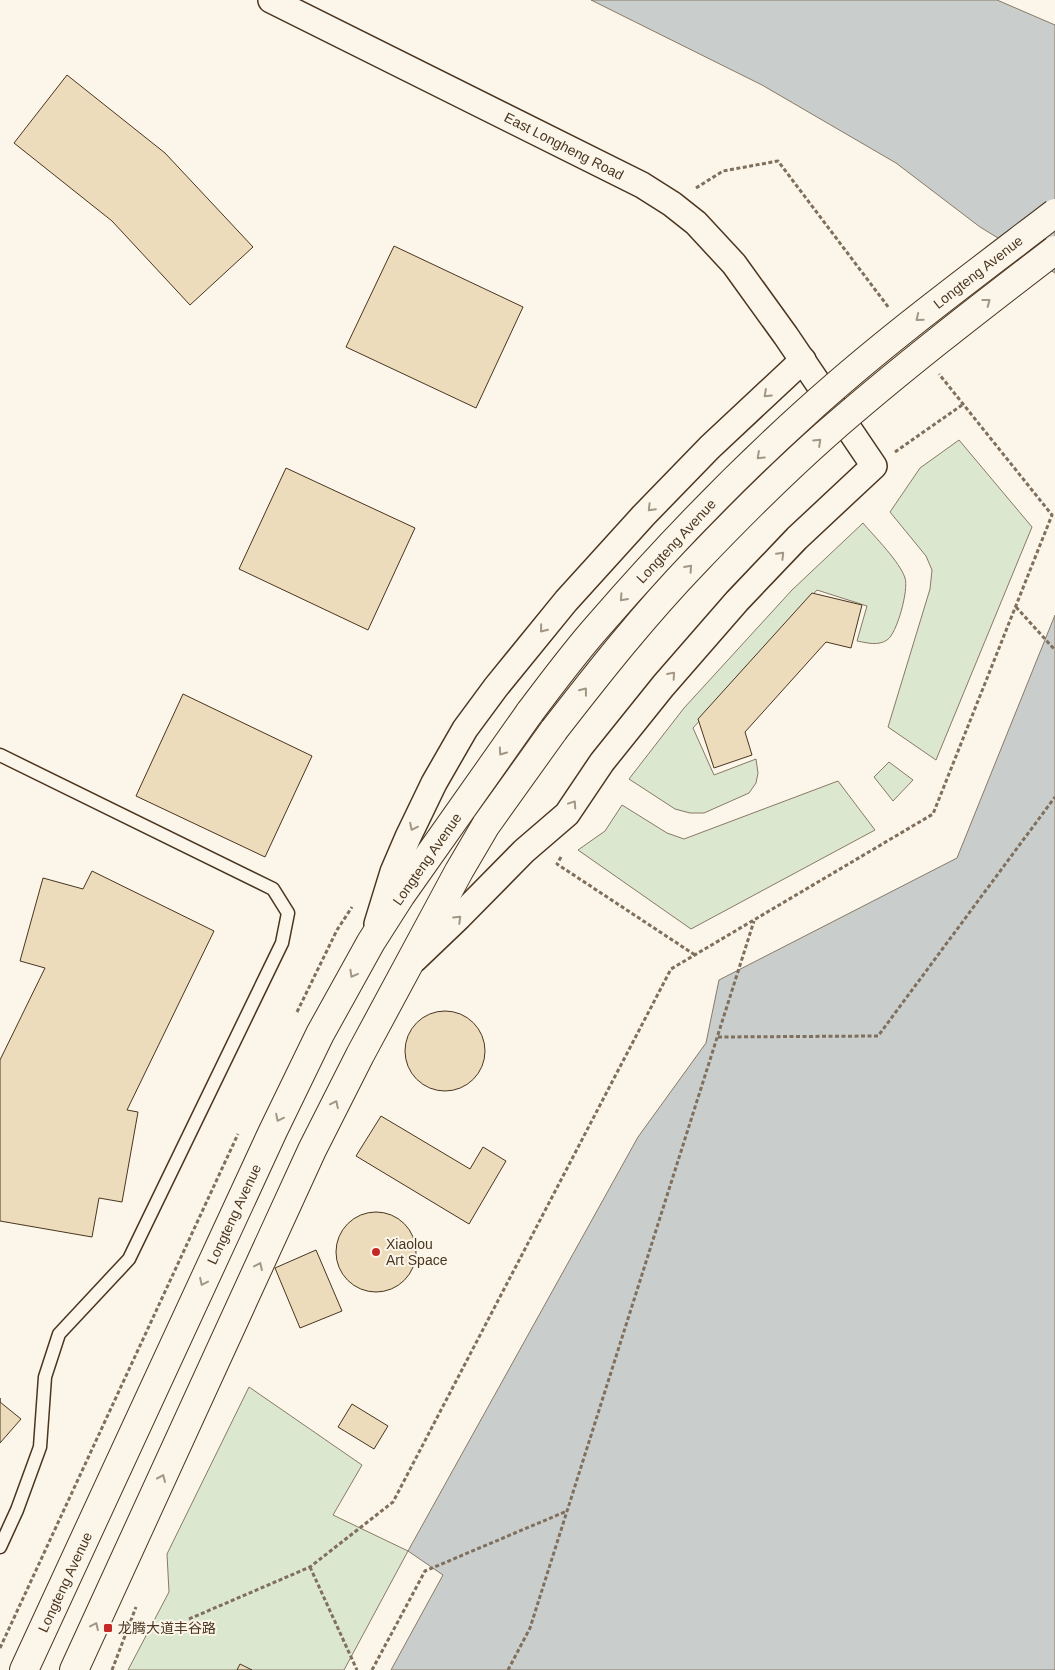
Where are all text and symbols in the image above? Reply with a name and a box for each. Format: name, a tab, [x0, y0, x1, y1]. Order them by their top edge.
street label: East Longheng Road	[502, 109, 626, 183]
street label: Longteng Avenue	[930, 232, 1026, 312]
one-way arrow	[981, 299, 991, 308]
one-way arrow	[916, 312, 925, 321]
one-way arrow	[764, 388, 773, 397]
one-way arrow	[812, 439, 821, 448]
one-way arrow	[757, 450, 766, 459]
street label: Longteng Avenue	[633, 496, 719, 586]
one-way arrow	[648, 502, 657, 511]
one-way arrow	[775, 552, 784, 561]
one-way arrow	[683, 564, 692, 573]
one-way arrow	[620, 592, 629, 601]
one-way arrow	[540, 624, 549, 633]
one-way arrow	[666, 672, 675, 681]
one-way arrow	[578, 688, 587, 697]
one-way arrow	[499, 746, 507, 755]
one-way arrow	[567, 801, 576, 810]
street label: Longteng Avenue	[389, 810, 465, 908]
one-way arrow	[408, 822, 419, 831]
one-way arrow	[452, 915, 461, 924]
one-way arrow	[350, 969, 360, 978]
one-way arrow	[329, 1100, 339, 1109]
one-way arrow	[275, 1113, 285, 1122]
street label: Longteng Avenue	[204, 1161, 264, 1267]
place label: Xiaolou Art Space	[386, 1236, 448, 1268]
marker: Xiaolou Art Space	[370, 1246, 382, 1258]
one-way arrow	[252, 1262, 263, 1271]
one-way arrow	[199, 1277, 209, 1286]
one-way arrow	[156, 1474, 167, 1483]
street label: Longteng Avenue	[35, 1529, 95, 1635]
place label: 龙腾大道丰谷路	[118, 1620, 216, 1636]
one-way arrow	[89, 1622, 99, 1631]
marker: 龙腾大道丰谷路	[102, 1622, 114, 1634]

